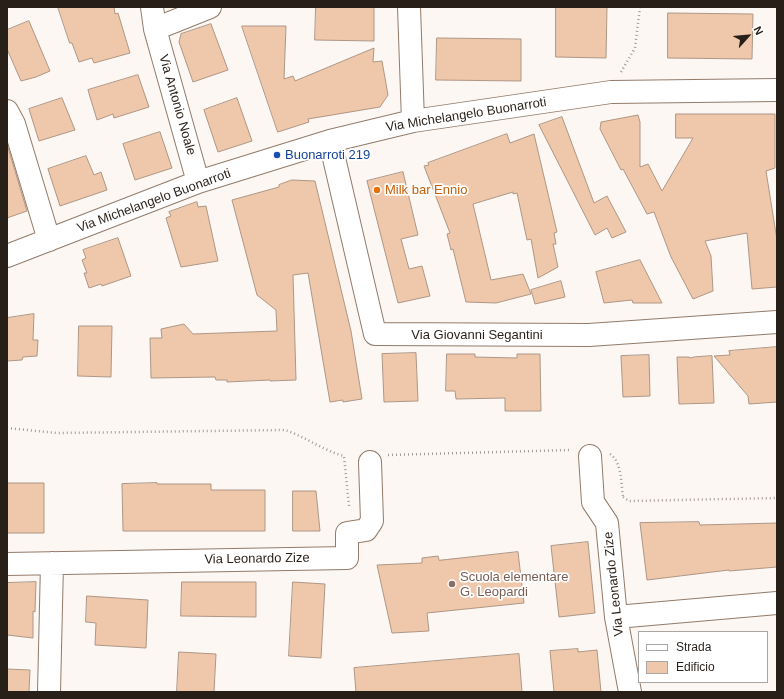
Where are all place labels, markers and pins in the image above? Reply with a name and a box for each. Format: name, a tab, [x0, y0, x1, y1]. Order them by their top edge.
place label: Buonarroti 219	[285, 147, 370, 163]
marker: Buonarroti 219	[272, 150, 282, 160]
place label: Milk bar Ennio	[385, 182, 467, 198]
marker: Milk bar Ennio	[372, 185, 382, 195]
place label: Scuola elementare G. Leopardi	[460, 569, 568, 600]
marker: Scuola elementare G. Leopardi	[447, 579, 457, 589]

